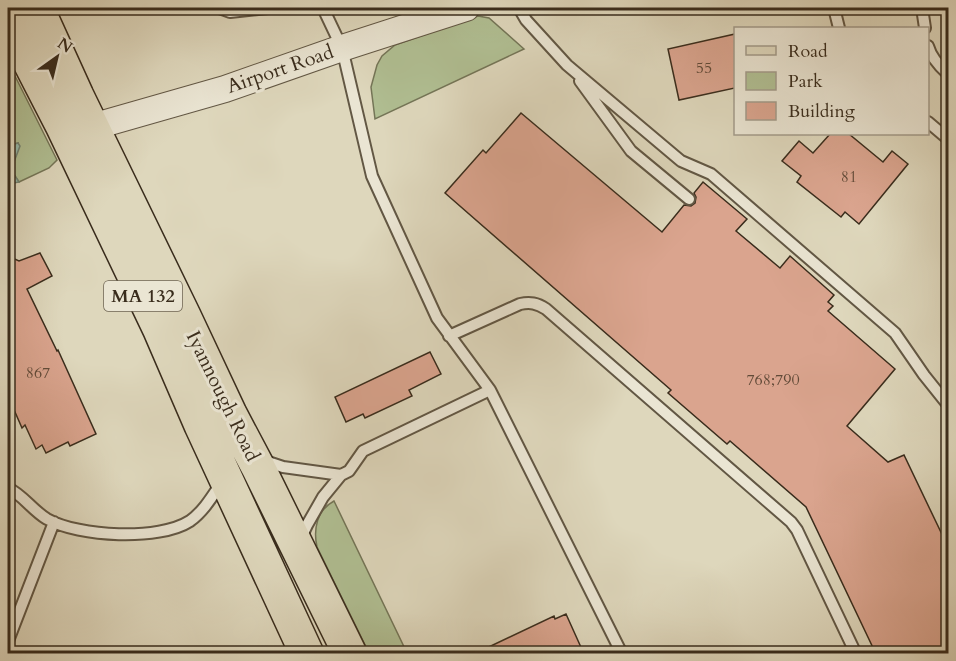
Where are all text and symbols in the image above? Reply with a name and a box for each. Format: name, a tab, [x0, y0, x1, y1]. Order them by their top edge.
north arrow	[27, 27, 87, 87]
legend	[734, 27, 929, 135]
text: N	[53, 32, 77, 58]
street label: Airport Road	[223, 38, 337, 100]
text: Road	[788, 39, 828, 64]
house number: 55	[696, 57, 712, 79]
text: Park	[788, 69, 823, 94]
text: Building	[788, 99, 856, 124]
house number: 81	[841, 166, 857, 188]
road number: MA 132	[104, 281, 182, 311]
street label: Iyannough Road	[180, 326, 266, 466]
house number: 867	[26, 362, 50, 384]
house number: 768;790	[746, 369, 800, 391]

